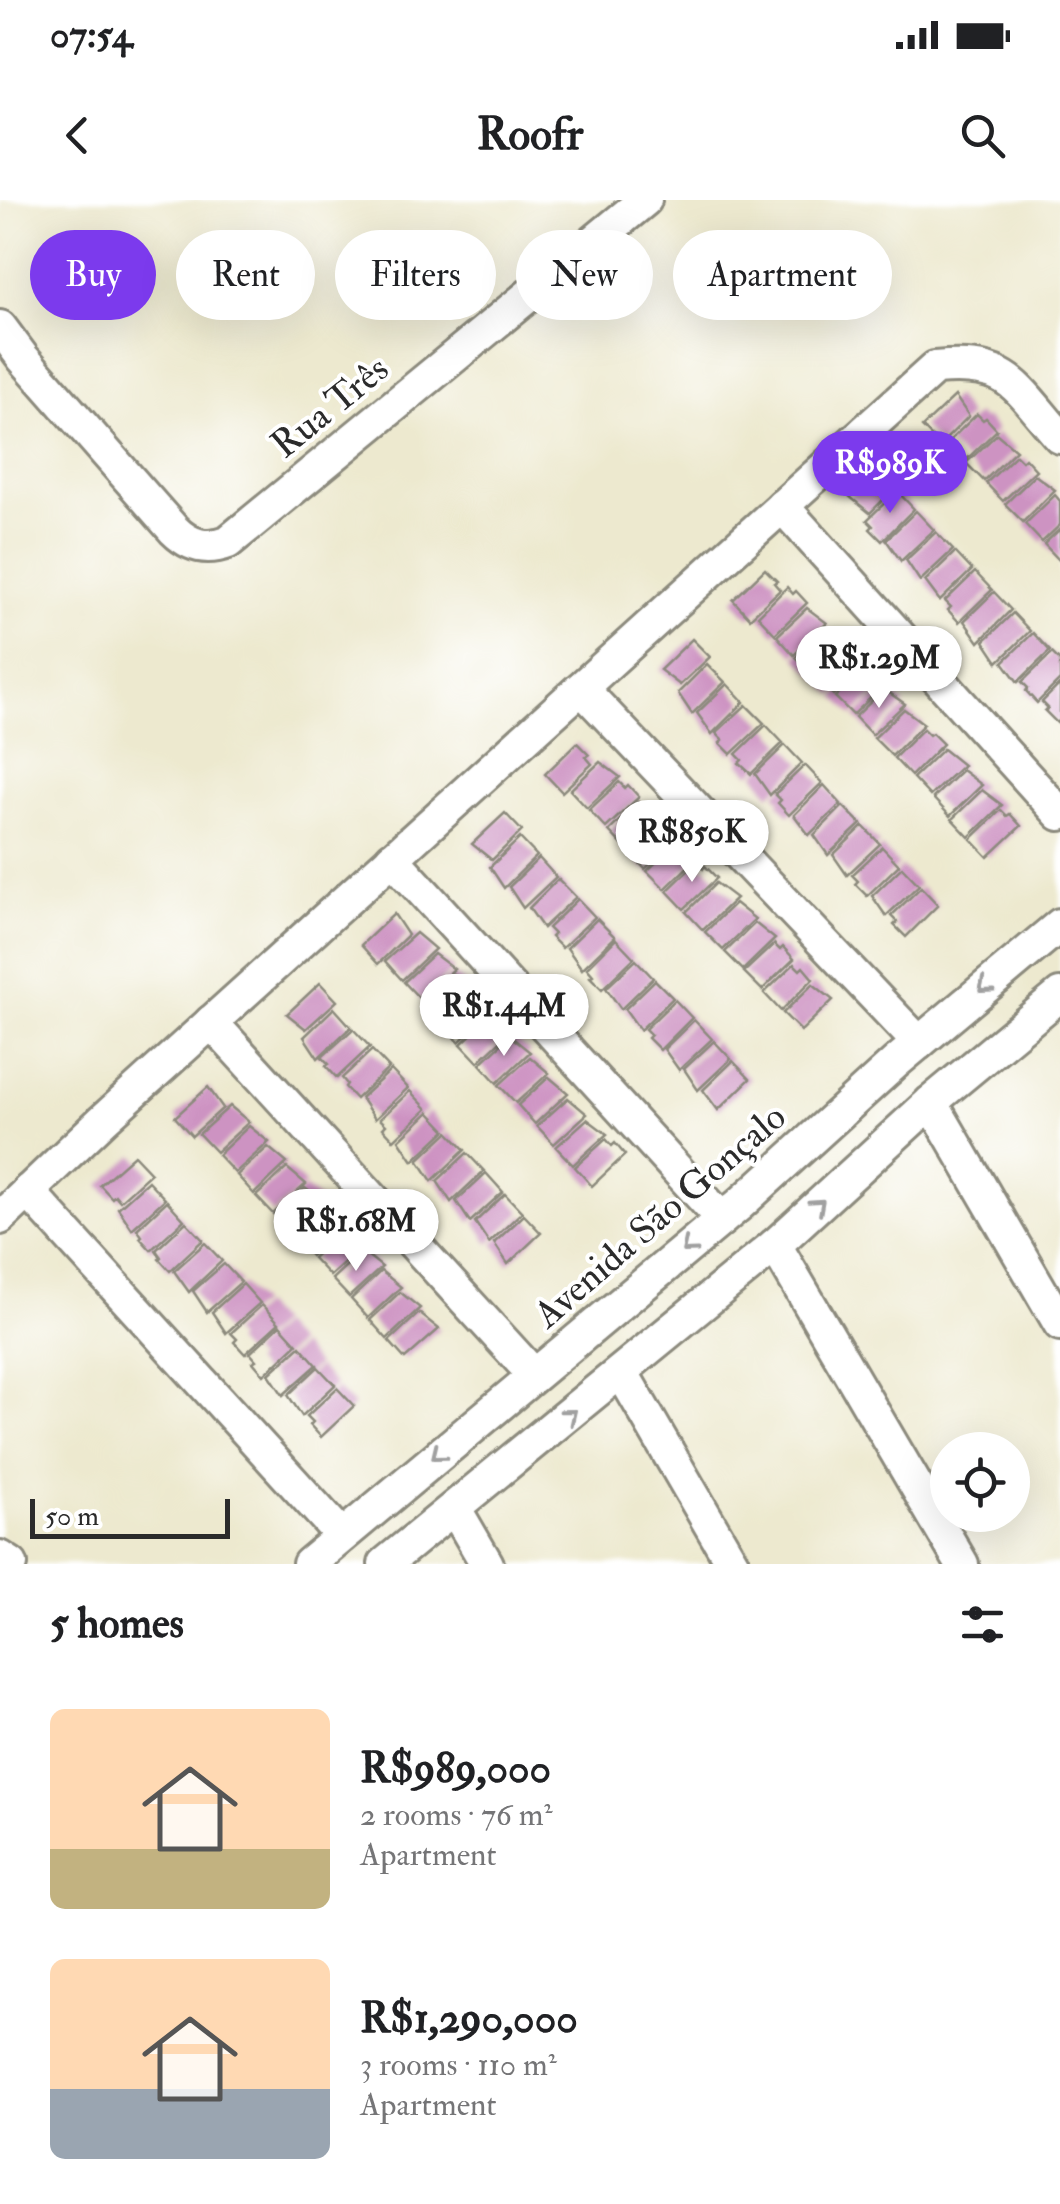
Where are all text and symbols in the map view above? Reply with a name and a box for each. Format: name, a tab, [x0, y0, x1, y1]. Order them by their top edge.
text: 07:54	[50, 11, 133, 59]
text: Roofr	[477, 107, 583, 163]
icon: back	[50, 108, 105, 163]
icon: search	[955, 108, 1010, 163]
chip: Buy	[30, 230, 156, 320]
chip: Rent	[176, 230, 315, 320]
chip: Filters	[335, 230, 496, 320]
chip: New	[516, 230, 653, 320]
chip: Apartment	[673, 230, 892, 320]
street label: Rua Três	[262, 345, 398, 469]
pin: R$989K	[809, 431, 971, 516]
text: R$989K	[834, 443, 946, 483]
pin: R$1.29M	[787, 626, 971, 711]
text: R$1.29M	[818, 638, 940, 678]
pin: R$850K	[611, 800, 773, 885]
text: R$850K	[638, 812, 746, 852]
pin: R$1.44M	[412, 974, 596, 1059]
one-way arrow	[979, 975, 997, 993]
text: R$1.44M	[442, 986, 566, 1026]
street label: Avenida São Gonçalo	[523, 1093, 796, 1339]
pin: R$1.68M	[264, 1189, 448, 1274]
one-way arrow	[806, 1199, 825, 1217]
text: R$1.68M	[296, 1201, 416, 1241]
one-way arrow	[682, 1236, 700, 1254]
one-way arrow	[559, 1409, 577, 1427]
map controls	[930, 1432, 1030, 1532]
button: locate	[930, 1432, 1030, 1532]
one-way arrow	[431, 1442, 449, 1460]
scale bar	[30, 1494, 230, 1538]
text: 50 m	[45, 1499, 99, 1534]
icon: filters	[955, 1597, 1010, 1652]
text: 5 homes	[50, 1598, 184, 1650]
text: R$989,000	[360, 1743, 551, 1795]
icon: home	[130, 1749, 250, 1869]
text: 2 rooms · 76 m²	[360, 1795, 553, 1835]
text: Apartment	[360, 1835, 497, 1875]
text: R$1,290,000	[360, 1993, 578, 2045]
icon: home	[130, 1999, 250, 2119]
text: 3 rooms · 110 m²	[360, 2045, 557, 2085]
text: Apartment	[360, 2085, 497, 2125]

